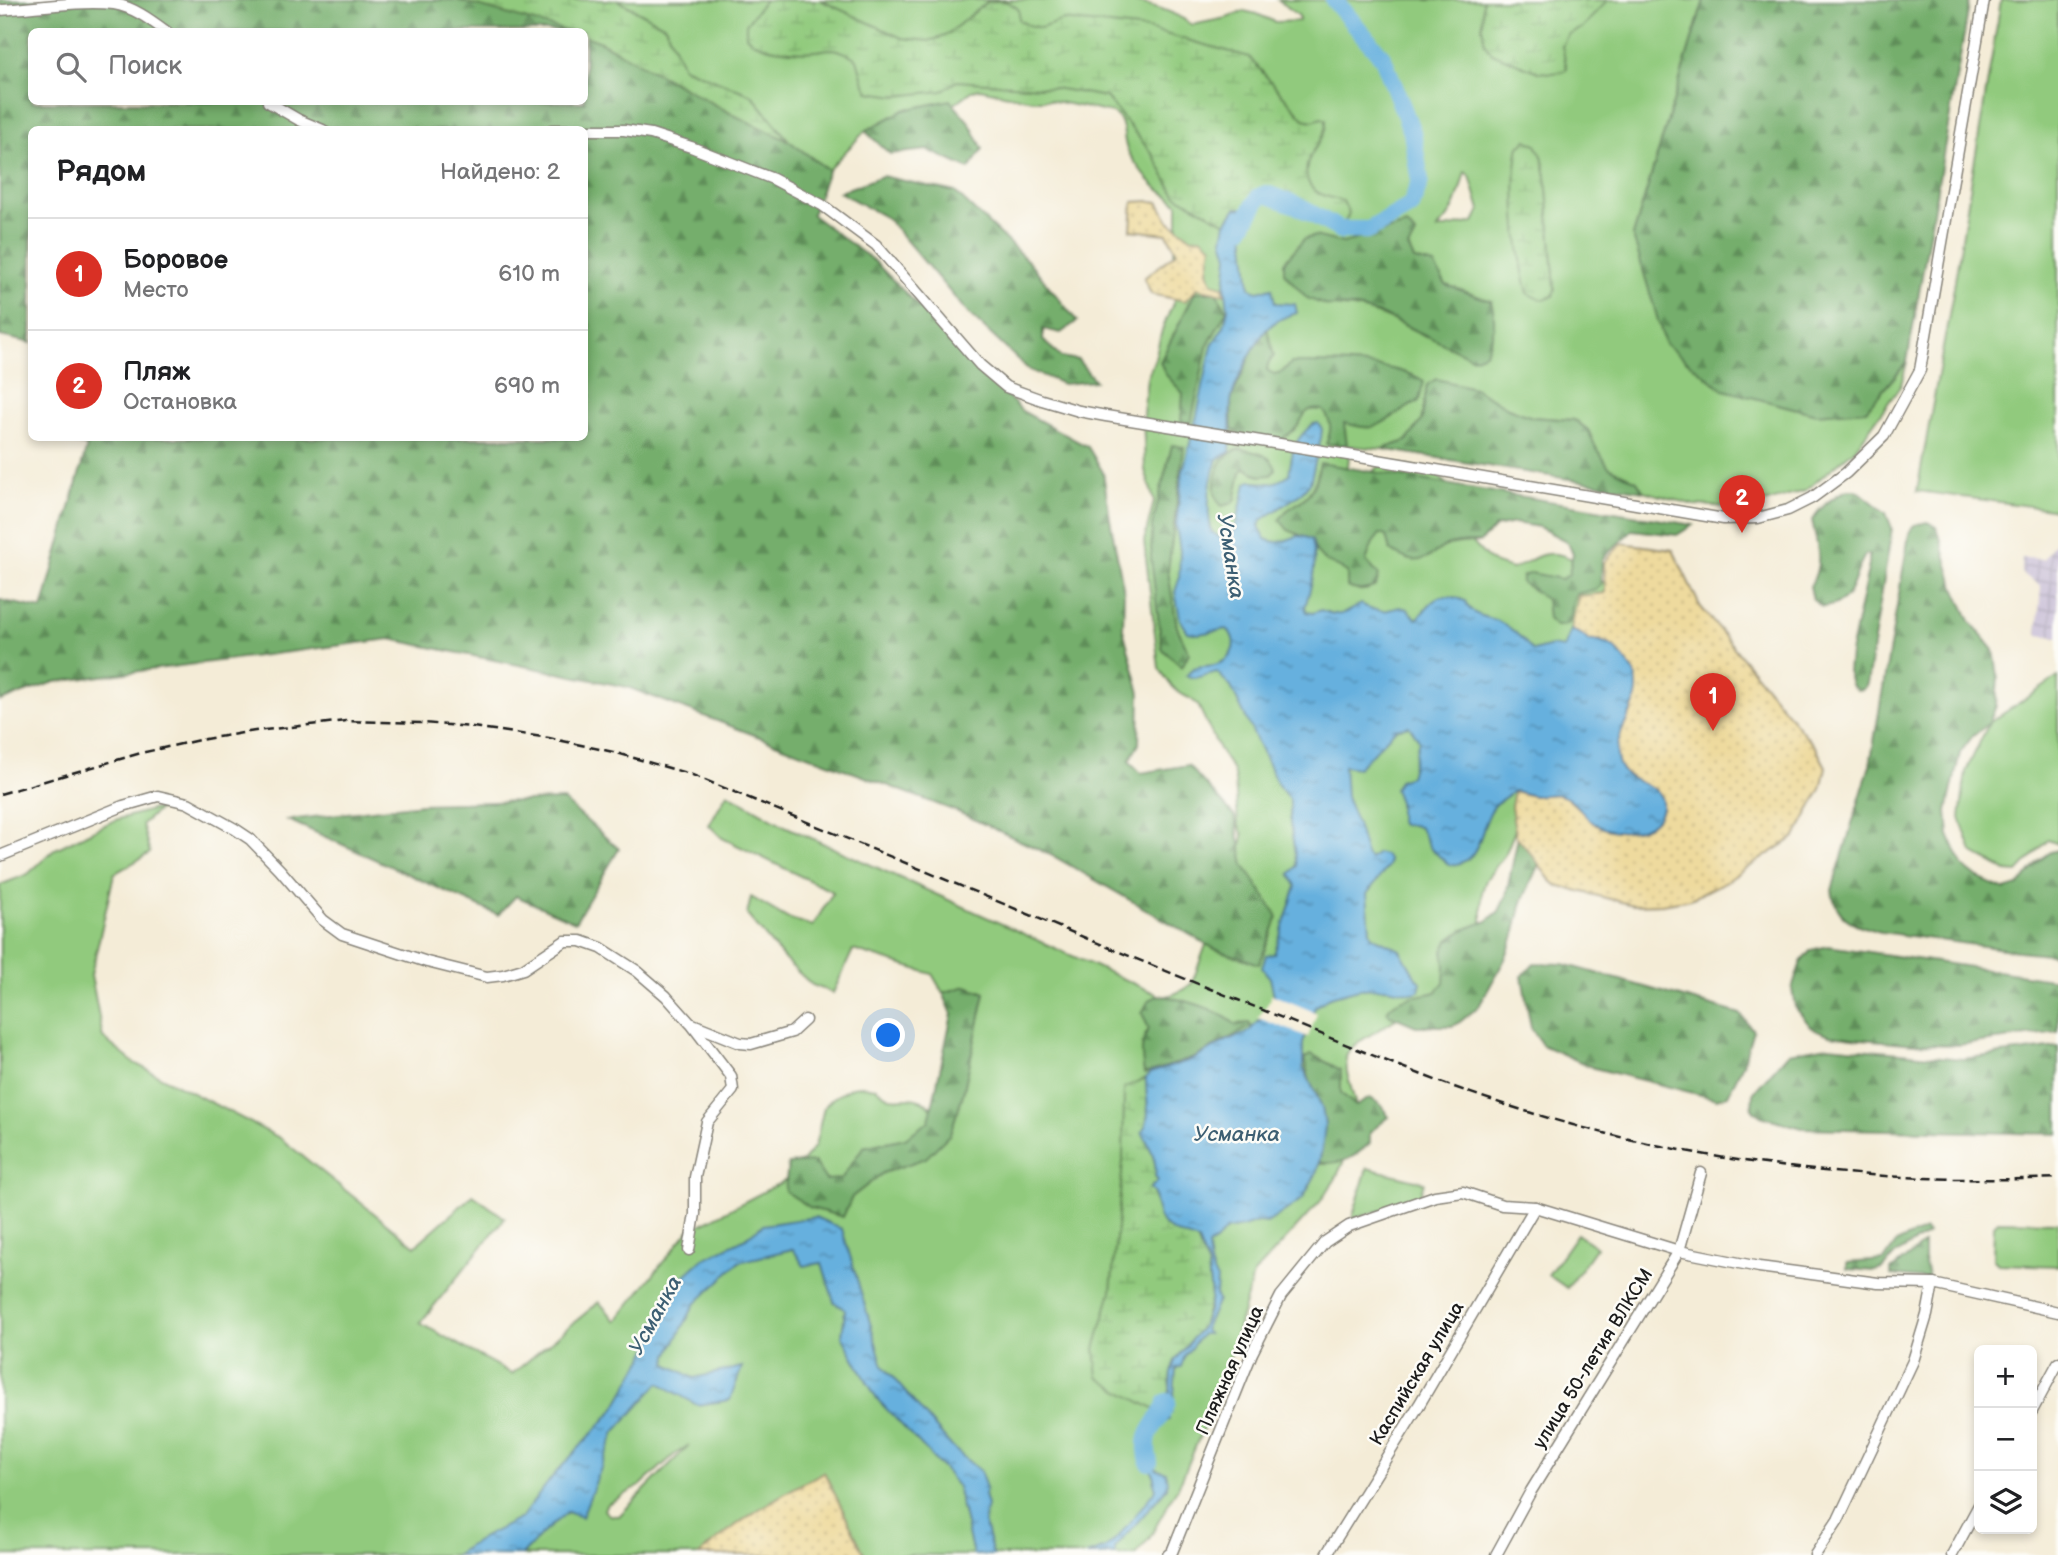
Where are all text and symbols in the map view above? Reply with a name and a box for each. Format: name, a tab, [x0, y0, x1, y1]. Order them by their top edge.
search box	[28, 28, 588, 105]
icon: search	[52, 48, 90, 86]
text: Поиск	[108, 51, 182, 82]
text: Рядом	[56, 154, 146, 190]
text: Найдено: 2	[440, 158, 560, 186]
text: Боровое	[123, 245, 228, 276]
text: 1	[74, 260, 84, 288]
text: 610 m	[498, 260, 560, 288]
text: Место	[123, 276, 189, 304]
text: Пляж	[123, 357, 190, 388]
text: 2	[72, 372, 86, 400]
text: 690 m	[494, 372, 560, 400]
text: Остановка	[123, 388, 237, 416]
pin: 2	[1719, 475, 1765, 533]
water label: Усманка	[1211, 512, 1250, 600]
pin: 1	[1690, 673, 1736, 731]
your location	[871, 1018, 905, 1052]
water label: Усманка	[1194, 1122, 1280, 1147]
street label: улица 50-летия ВЛКСМ	[1528, 1264, 1658, 1453]
water label: Усманка	[624, 1272, 687, 1359]
street label: Каспийская улица	[1365, 1298, 1469, 1450]
street label: Пляжная улица	[1192, 1302, 1269, 1439]
map controls	[1974, 1345, 2037, 1534]
button: +	[1974, 1345, 2037, 1408]
button: −	[1974, 1408, 2037, 1471]
button: layers	[1974, 1471, 2037, 1534]

